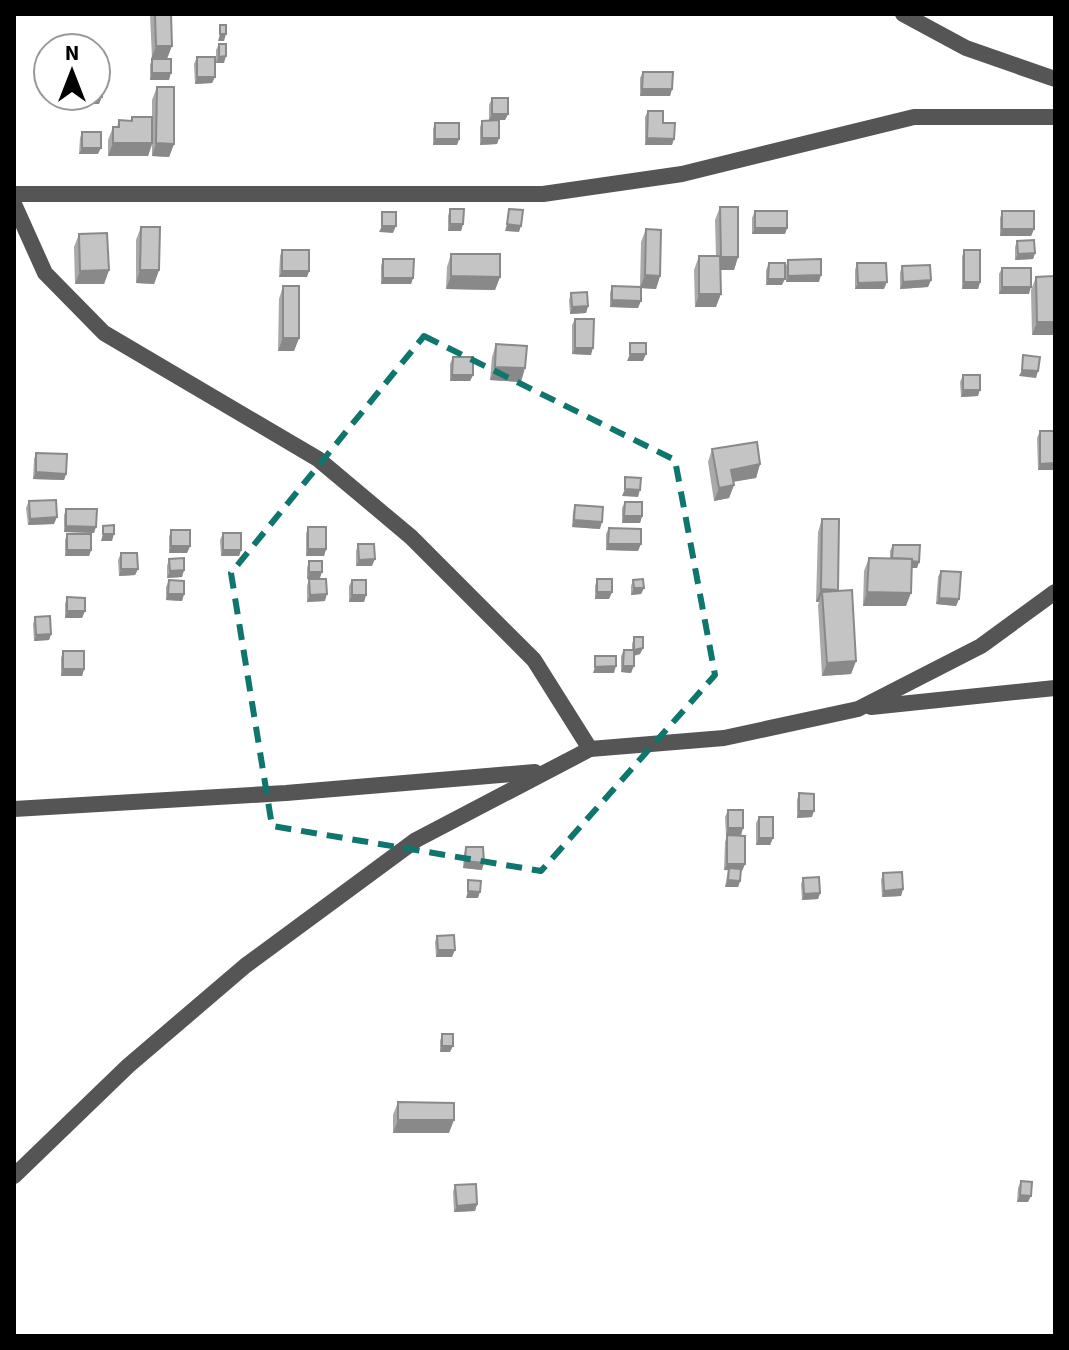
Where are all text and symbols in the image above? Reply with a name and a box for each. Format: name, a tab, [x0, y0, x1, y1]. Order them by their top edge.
north arrow	[32, 32, 112, 112]
text: N	[65, 37, 79, 69]

